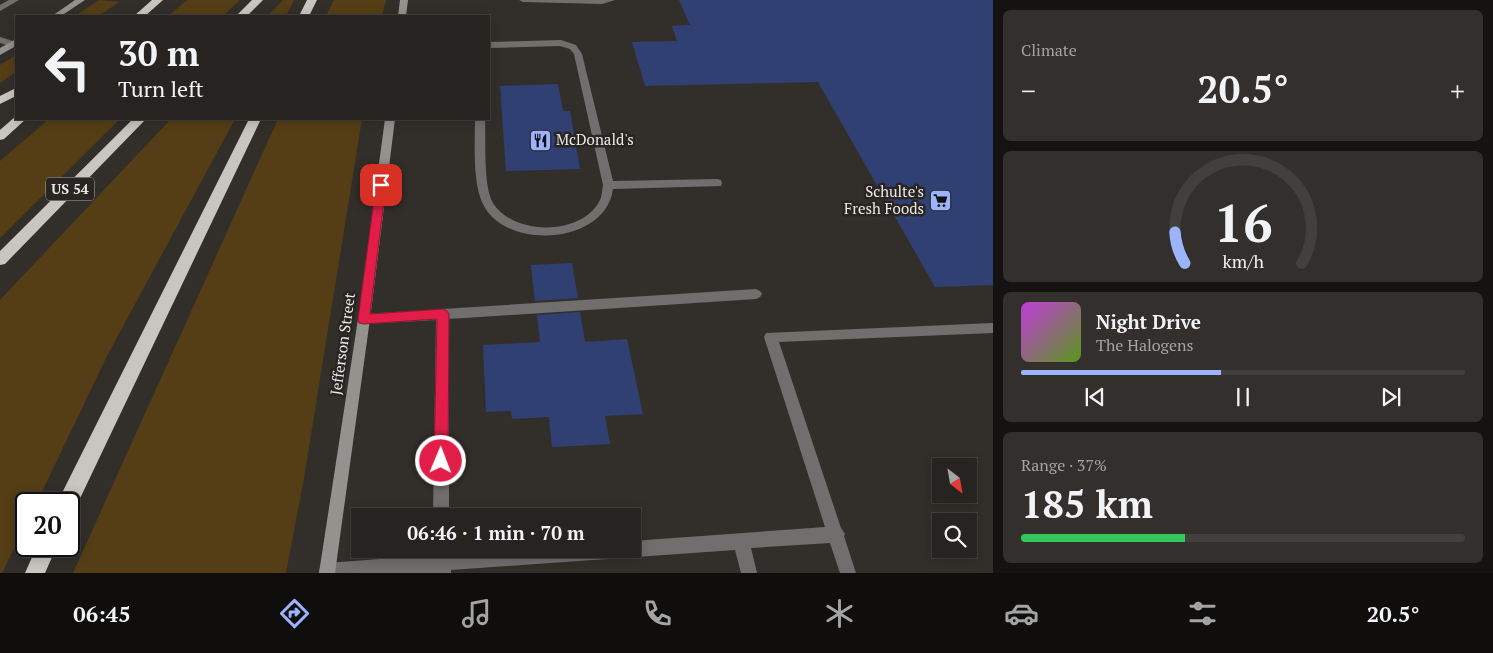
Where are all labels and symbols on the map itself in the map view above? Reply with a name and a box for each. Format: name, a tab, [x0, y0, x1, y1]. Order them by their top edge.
restaurant icon: McDonald's	[528, 128, 552, 152]
place label: McDonald's	[556, 129, 634, 149]
pin	[360, 164, 402, 206]
road number: US 54	[46, 178, 94, 200]
place label: Schulte's Fresh Foods	[844, 181, 924, 218]
supermarket icon: Schulte's Fresh Foods	[928, 189, 952, 213]
street label: Jefferson Street	[325, 291, 359, 396]
position arrow	[414, 434, 466, 486]
north arrow	[932, 458, 978, 502]
speed limit sign: 20	[15, 492, 80, 557]

